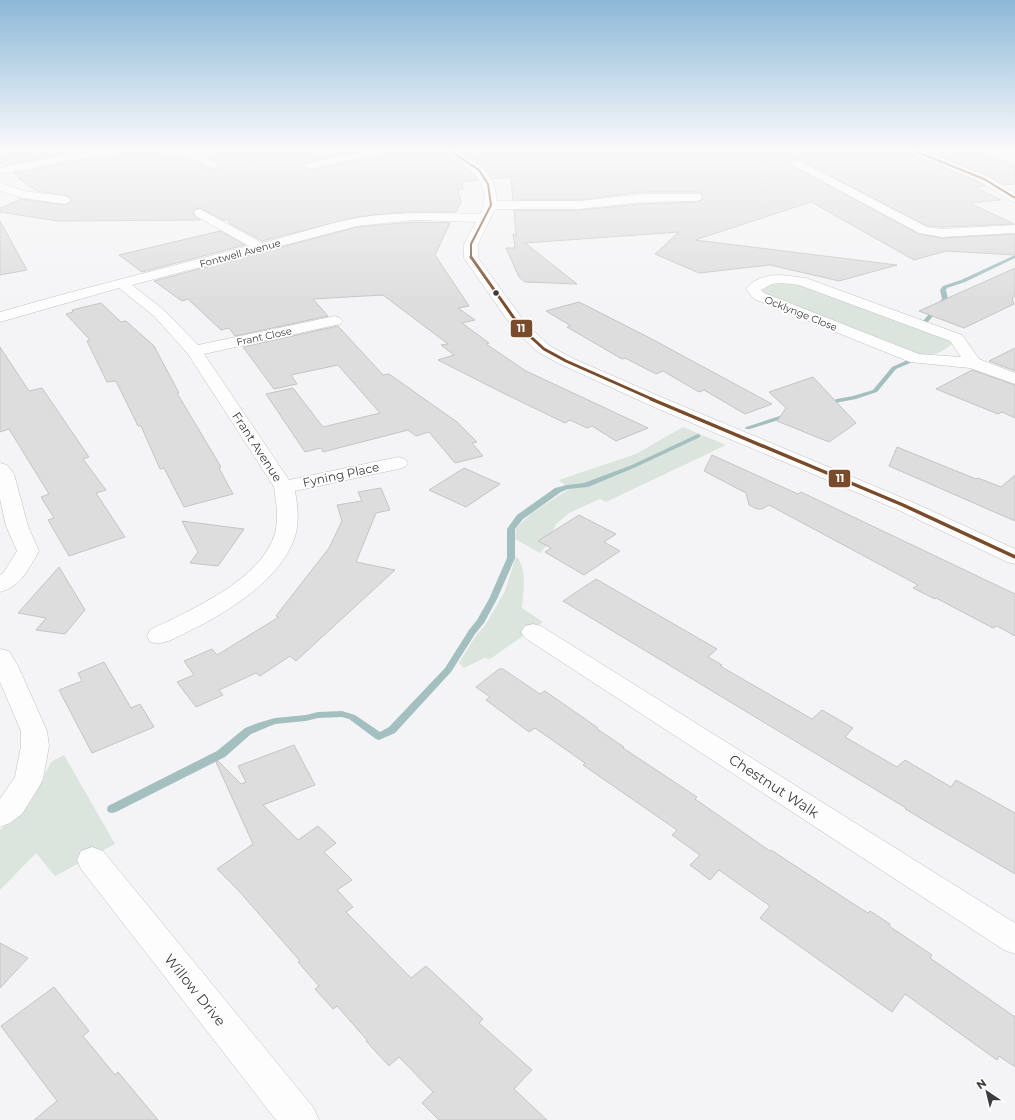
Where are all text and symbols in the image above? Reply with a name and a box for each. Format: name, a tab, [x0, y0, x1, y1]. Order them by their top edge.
street label: Fontwell Avenue	[198, 236, 282, 271]
unlabelled marker	[491, 288, 501, 298]
street label: Ocklynge Close	[763, 293, 839, 334]
line badge: 11	[510, 319, 533, 338]
text: 11	[517, 321, 525, 335]
street label: Frant Close	[235, 324, 293, 349]
street label: Frant Avenue	[229, 409, 286, 484]
street label: Fyning Place	[301, 459, 380, 490]
line badge: 11	[828, 469, 851, 488]
text: 11	[836, 471, 844, 485]
street label: Chestnut Walk	[726, 750, 823, 822]
street label: Willow Drive	[160, 950, 230, 1030]
north arrow	[967, 1072, 1007, 1112]
text: N	[974, 1076, 989, 1092]

